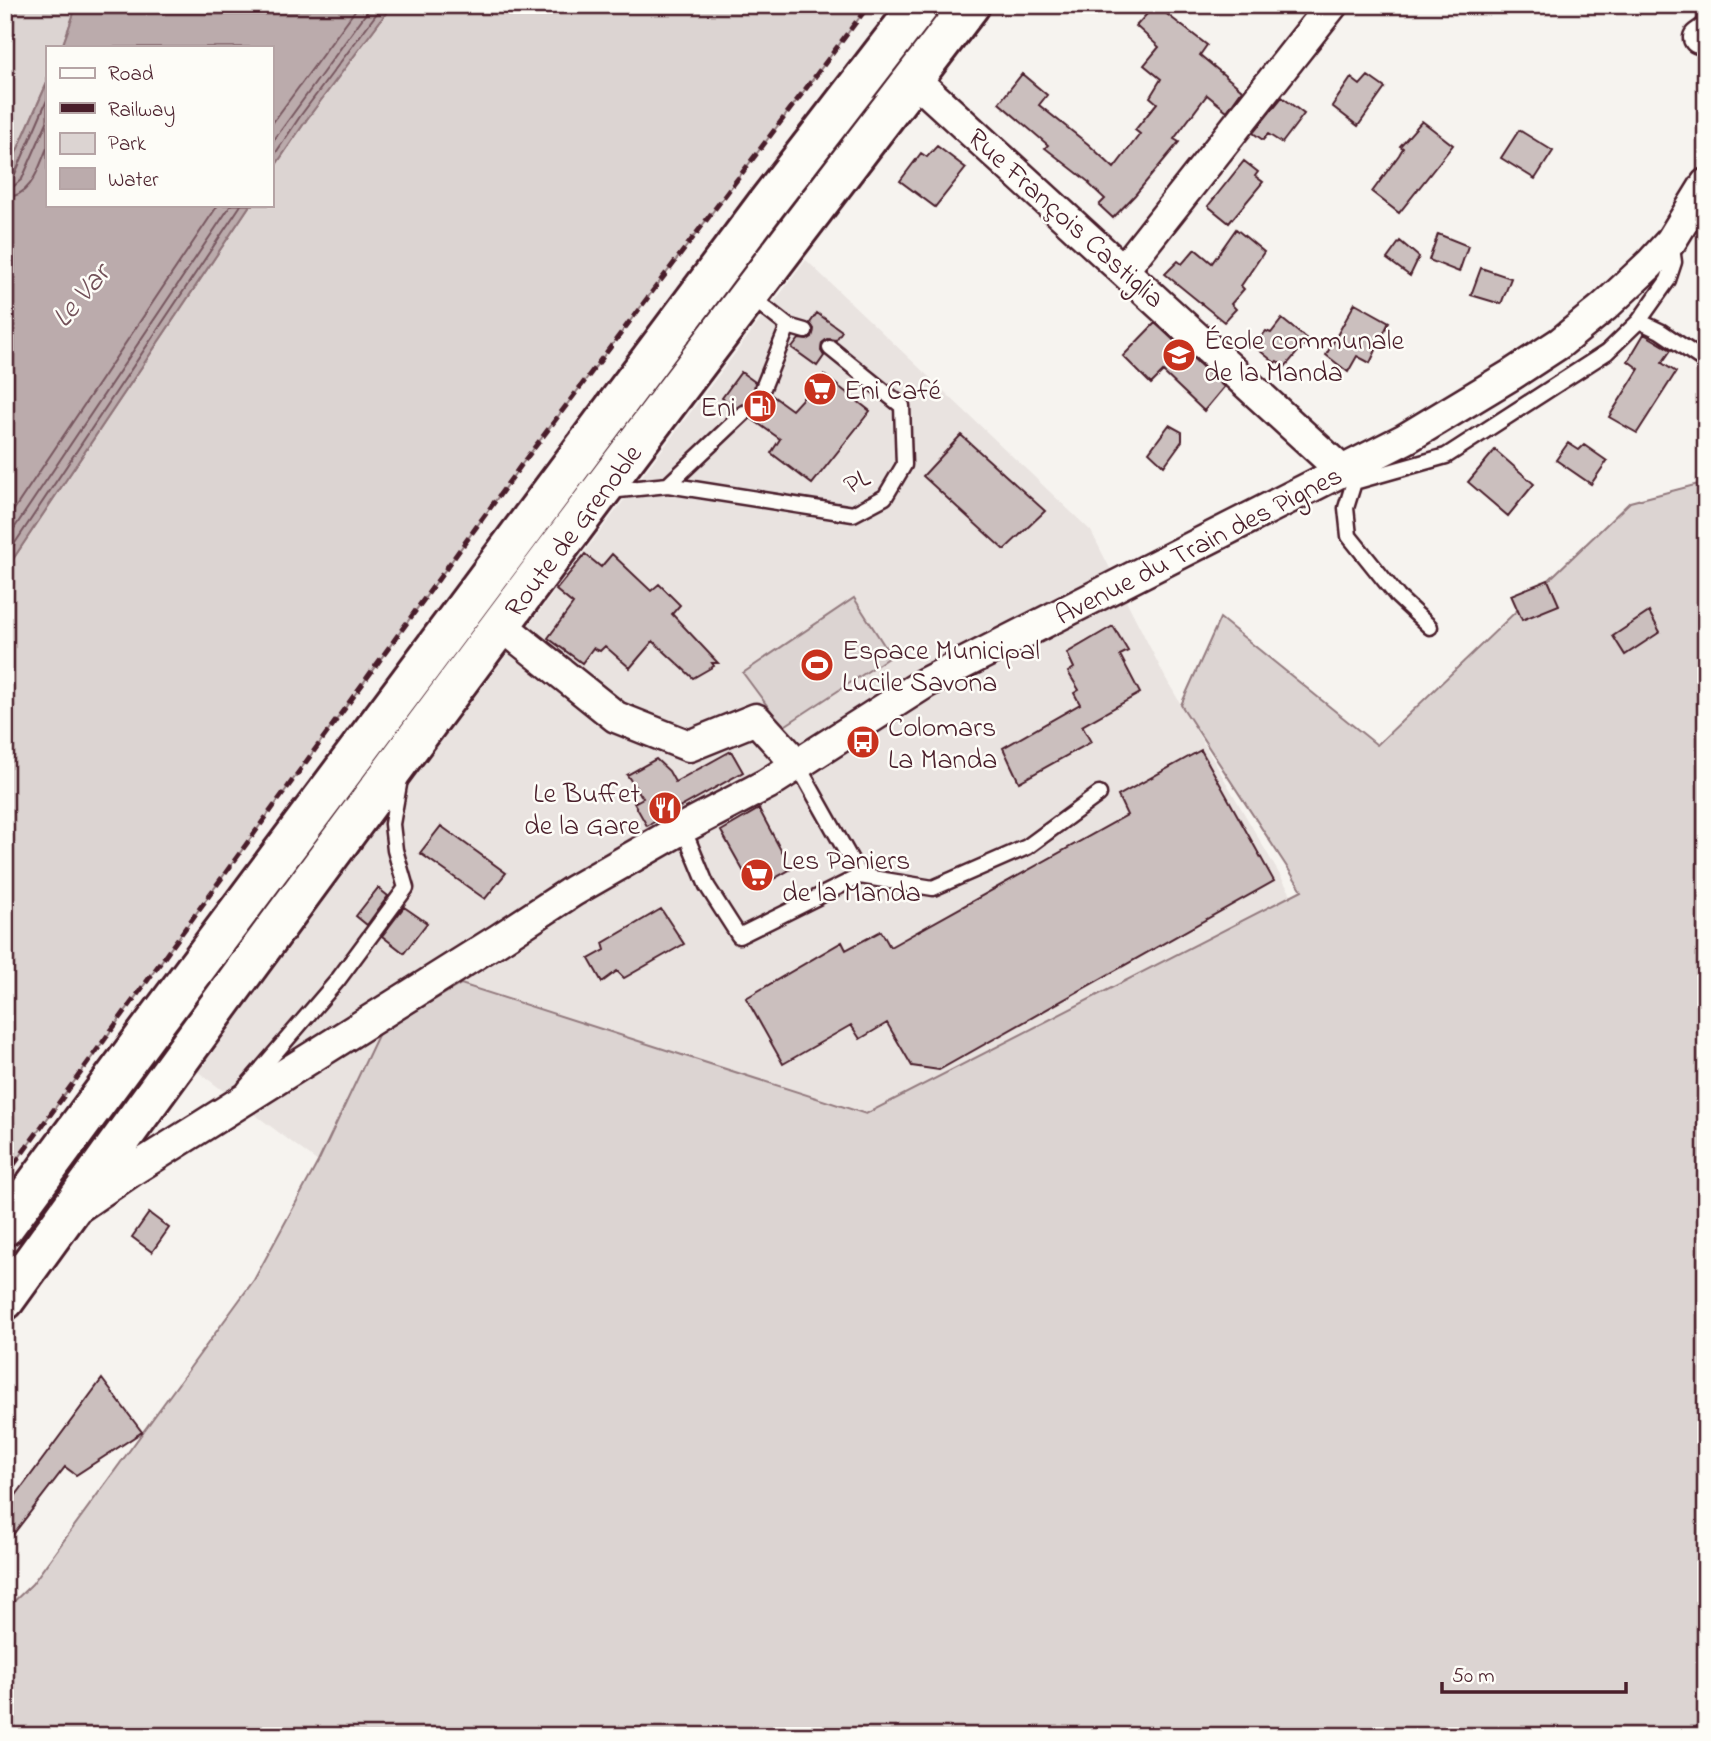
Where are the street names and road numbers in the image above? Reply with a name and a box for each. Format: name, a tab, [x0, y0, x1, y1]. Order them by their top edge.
street label: Rue François Castiglia	[957, 120, 1172, 320]
street label: Route de Grenoble	[496, 436, 654, 627]
street label: Avenue du Train des Pignes	[1049, 457, 1350, 637]
street label: PL	[837, 459, 879, 507]

